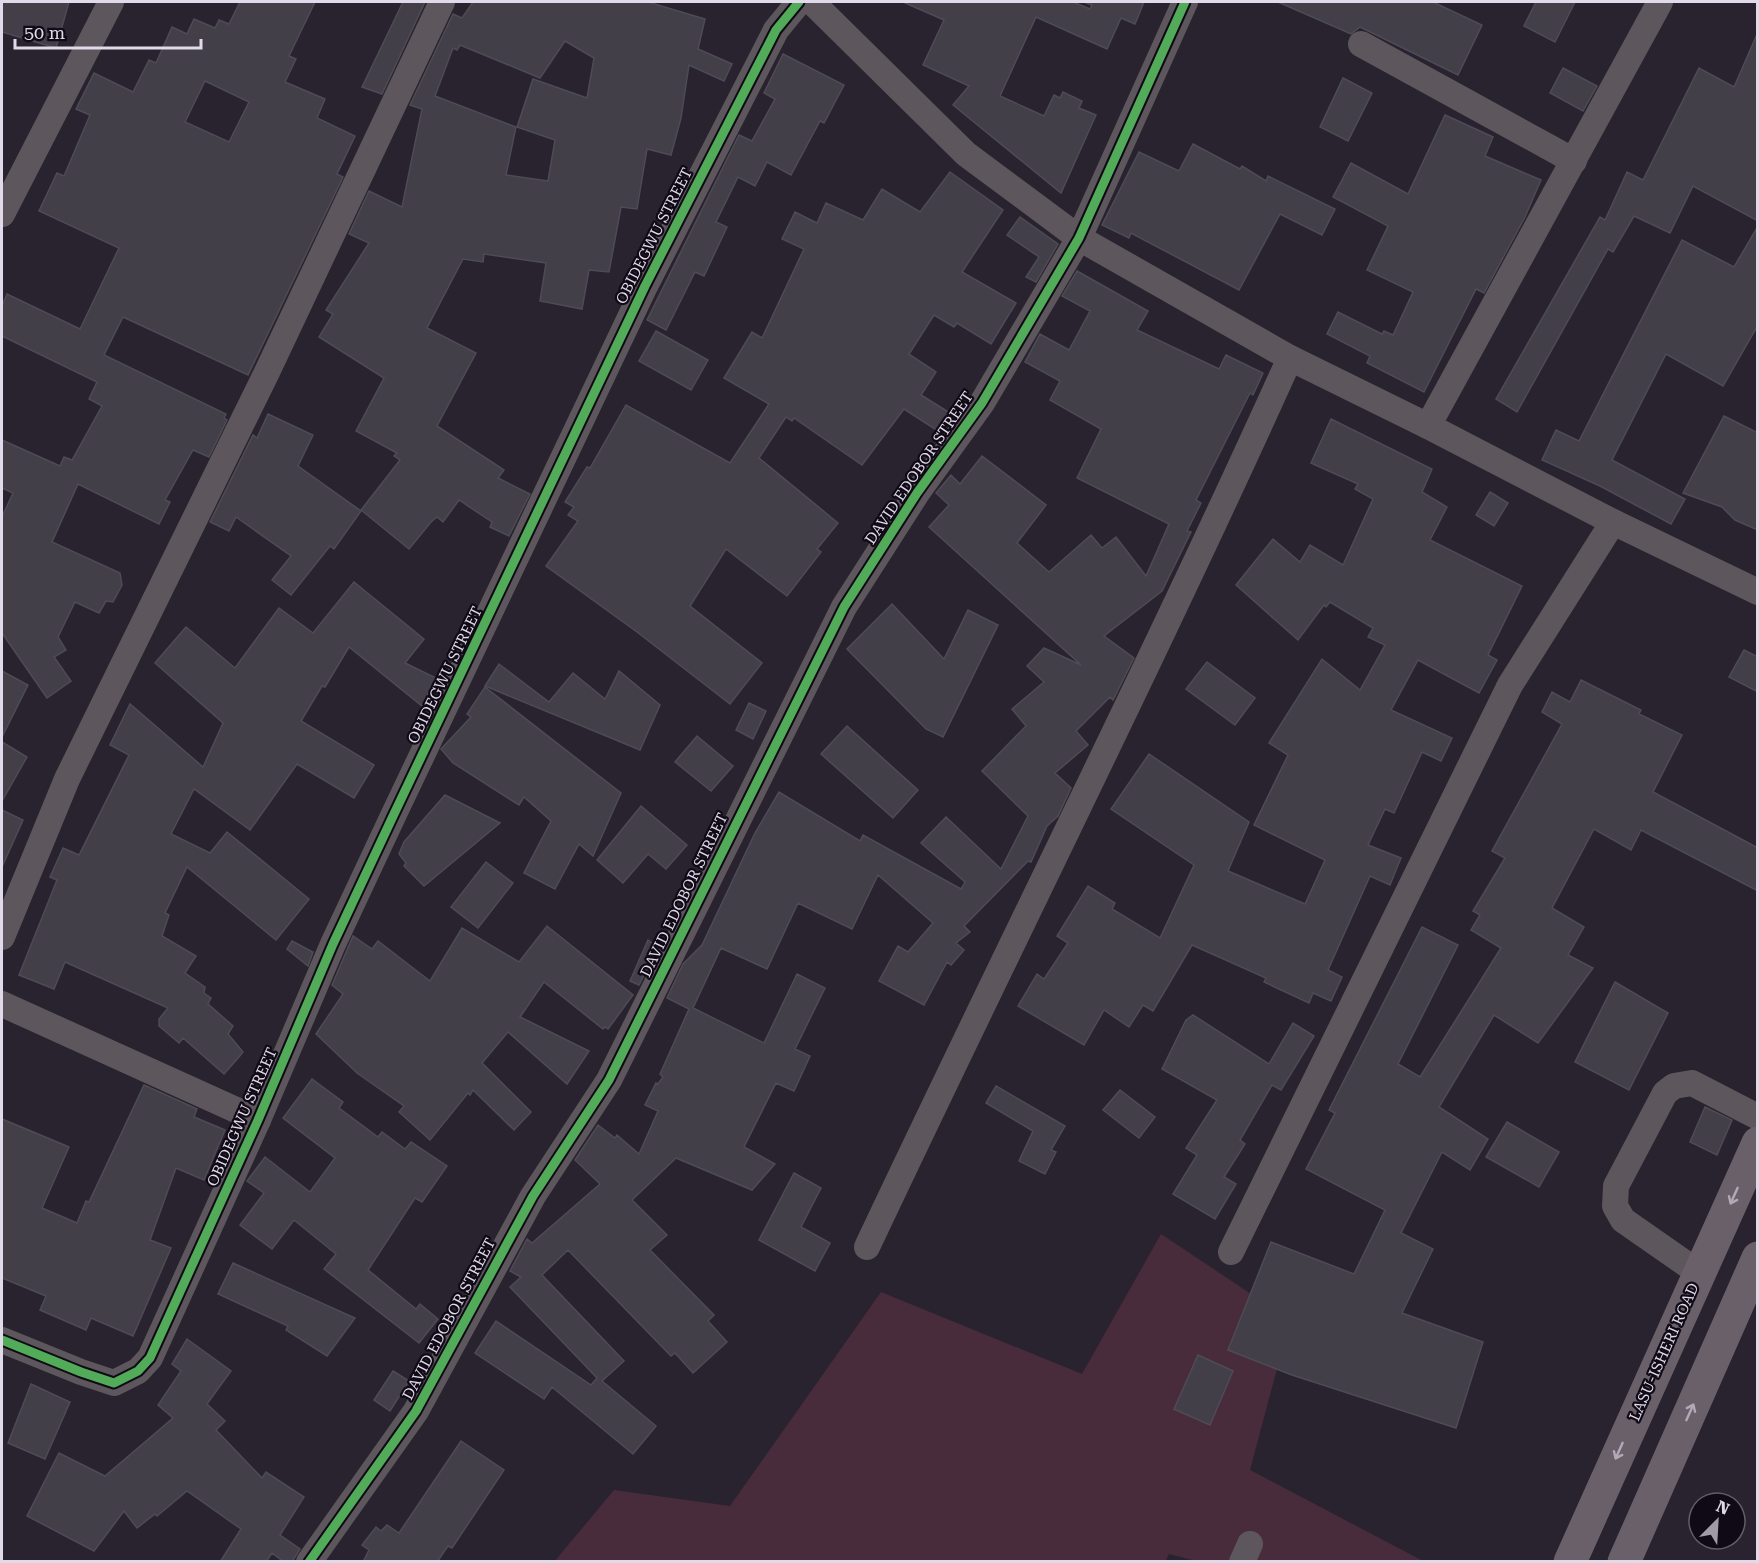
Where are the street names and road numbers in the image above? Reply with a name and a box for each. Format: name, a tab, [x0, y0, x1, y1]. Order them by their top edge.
street label: OBIDEGWU STREET	[612, 165, 696, 307]
street label: DAVID EDOBOR STREET	[861, 388, 977, 548]
street label: OBIDEGWU STREET	[404, 604, 486, 746]
street label: DAVID EDOBOR STREET	[636, 810, 732, 980]
street label: OBIDEGWU STREET	[203, 1045, 281, 1189]
street label: DAVID EDOBOR STREET	[399, 1235, 499, 1403]
street label: LASU-ISHERI ROAD	[1625, 1280, 1703, 1424]

